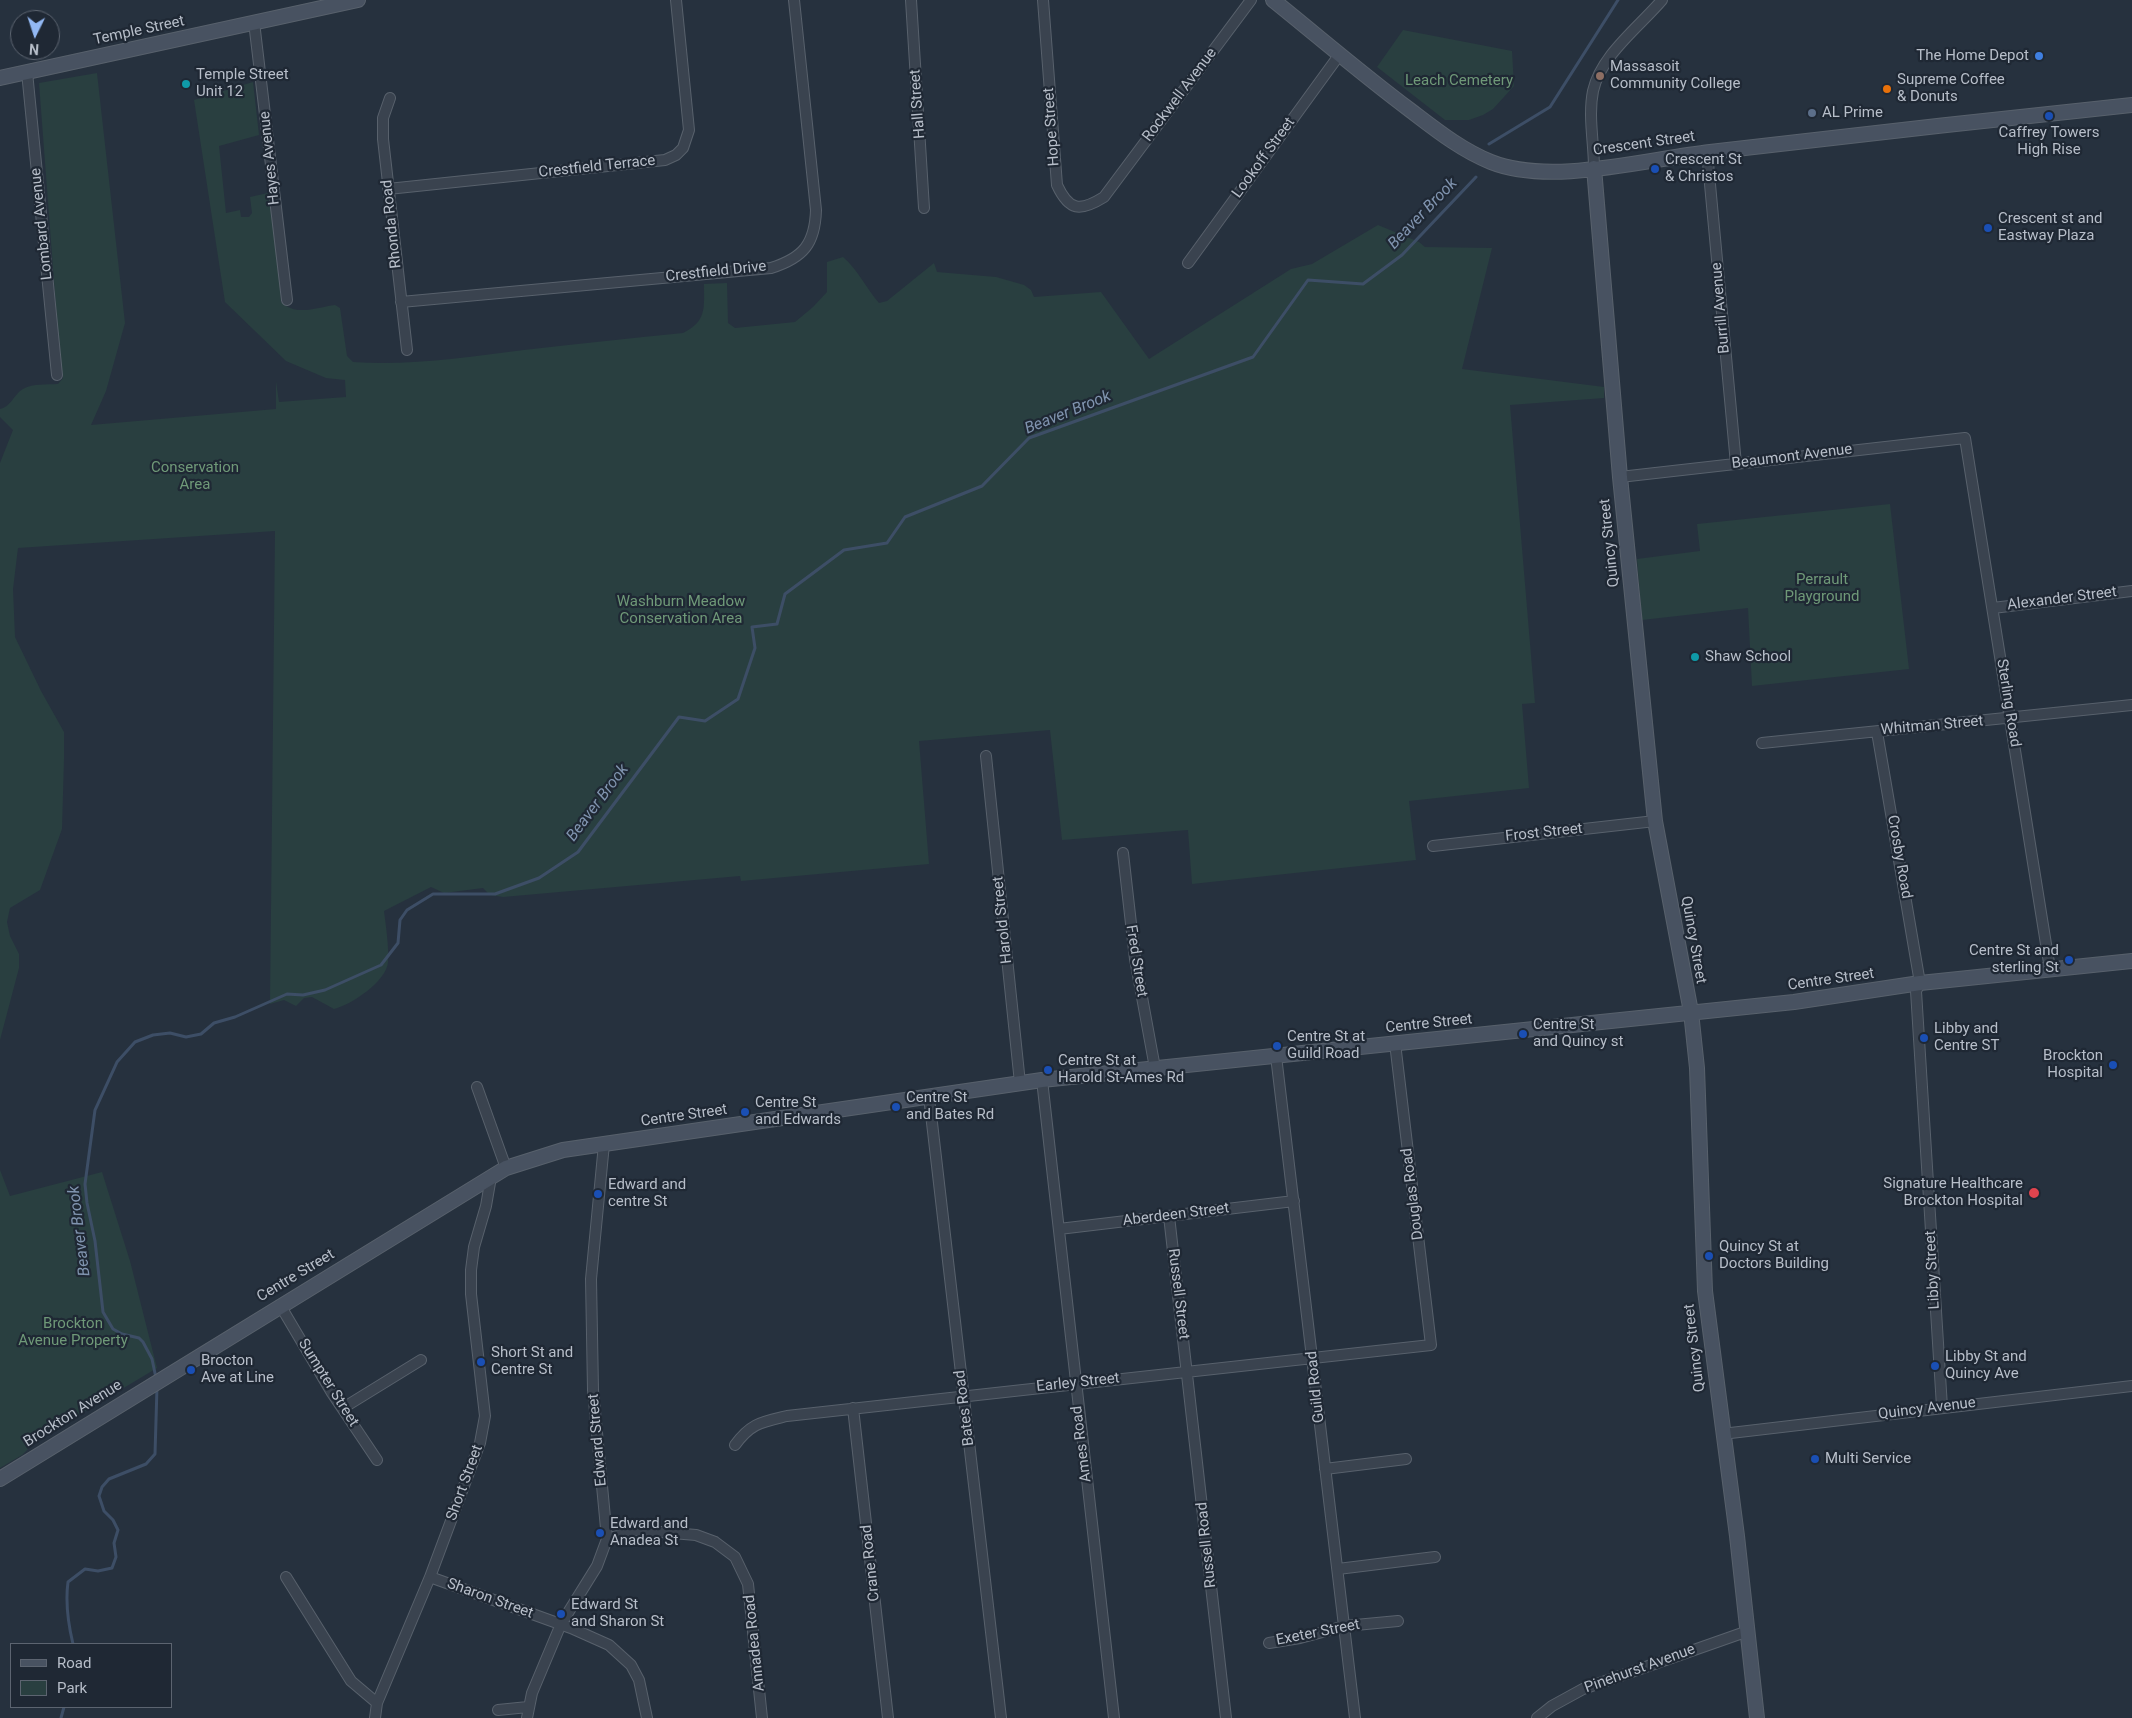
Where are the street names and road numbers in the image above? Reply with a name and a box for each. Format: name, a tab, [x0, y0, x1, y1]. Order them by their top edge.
street label: Temple Street	[92, 13, 186, 49]
street label: Rockwell Avenue	[1139, 45, 1221, 145]
street label: Hall Street	[907, 69, 929, 139]
street label: Hope Street	[1040, 87, 1064, 167]
street label: Hayes Avenue	[256, 110, 284, 206]
street label: Lookoff Street	[1229, 114, 1299, 202]
street label: Crescent Street	[1592, 128, 1696, 160]
street label: Crestfield Terrace	[538, 152, 656, 182]
street label: Lombard Avenue	[27, 167, 57, 281]
street label: Rhonda Road	[378, 179, 406, 269]
street label: Crestfield Drive	[665, 258, 767, 286]
street label: Burrill Avenue	[1708, 262, 1734, 354]
street label: Beaumont Avenue	[1731, 441, 1853, 473]
street label: Quincy Street	[1596, 498, 1624, 588]
street label: Alexander Street	[2006, 583, 2118, 615]
street label: Sterling Road	[1992, 658, 2024, 748]
street label: Whitman Street	[1880, 713, 1984, 739]
street label: Crosby Road	[1883, 814, 1915, 900]
street label: Frost Street	[1505, 820, 1583, 846]
street label: Harold Street	[989, 875, 1017, 965]
street label: Quincy Street	[1676, 895, 1710, 985]
street label: Fred Street	[1121, 924, 1151, 998]
street label: Centre Street	[1787, 965, 1875, 995]
street label: Centre Street	[1385, 1010, 1473, 1038]
street label: Centre Street	[640, 1101, 728, 1131]
street label: Douglas Road	[1398, 1147, 1428, 1241]
street label: Aberdeen Street	[1122, 1200, 1230, 1230]
street label: Libby Street	[1922, 1230, 1944, 1310]
street label: Centre Street	[254, 1246, 338, 1306]
street label: Russell Street	[1163, 1247, 1193, 1341]
street label: Quincy Street	[1681, 1303, 1709, 1393]
street label: Sumpter Street	[294, 1336, 362, 1430]
street label: Guild Road	[1303, 1350, 1329, 1424]
street label: Bates Road	[951, 1369, 979, 1447]
street label: Earley Street	[1035, 1370, 1121, 1396]
street label: Brockton Avenue	[20, 1377, 126, 1451]
street label: Edward Street	[585, 1393, 611, 1487]
street label: Quincy Avenue	[1877, 1394, 1977, 1424]
street label: Ames Road	[1068, 1405, 1096, 1483]
street label: Short Street	[443, 1443, 487, 1523]
street label: Russell Road	[1194, 1501, 1220, 1589]
street label: Crane Road	[858, 1524, 884, 1602]
street label: Sharon Street	[444, 1575, 536, 1623]
street label: Annadea Road	[741, 1594, 769, 1692]
street label: Exeter Street	[1275, 1616, 1361, 1650]
street label: Pinehurst Avenue	[1582, 1641, 1698, 1697]

